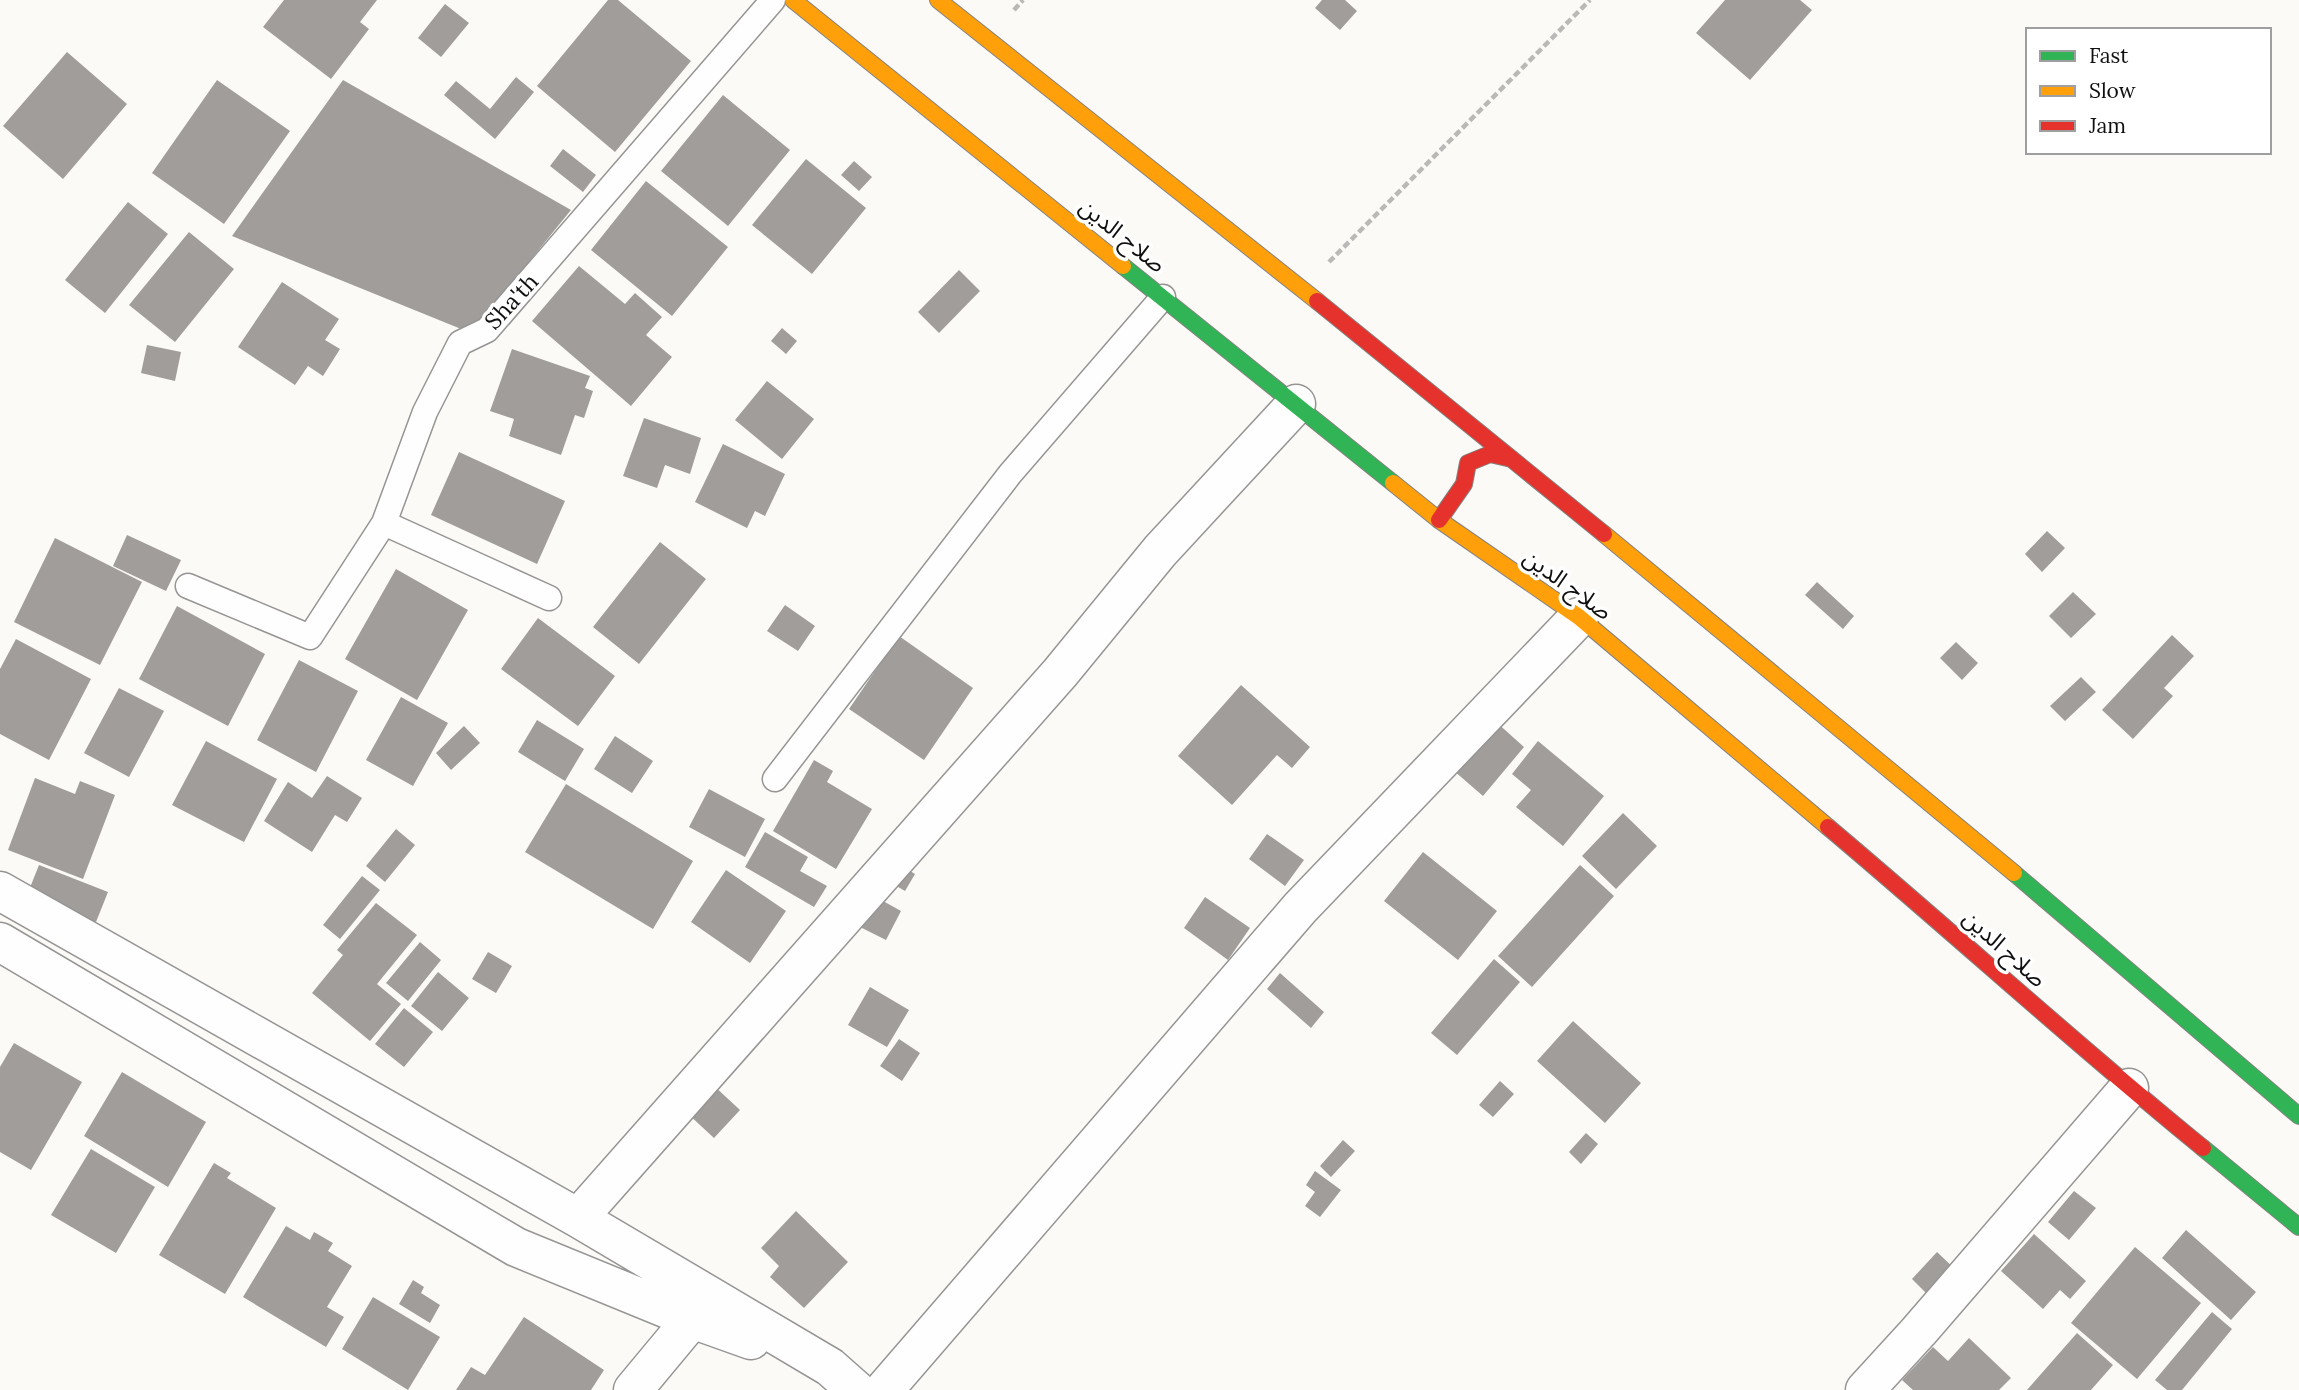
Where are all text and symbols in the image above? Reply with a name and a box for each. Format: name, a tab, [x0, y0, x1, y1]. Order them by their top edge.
legend	[2026, 28, 2271, 154]
text: Fast	[2089, 42, 2129, 69]
text: Slow	[2089, 77, 2136, 104]
text: Jam	[2088, 112, 2126, 139]
street label: صلاح الدين	[1072, 191, 1172, 281]
street label: Sha'th	[478, 267, 544, 335]
street label: صلاح الدين	[1516, 542, 1618, 628]
street label: صلاح الدين	[1955, 903, 2053, 995]

